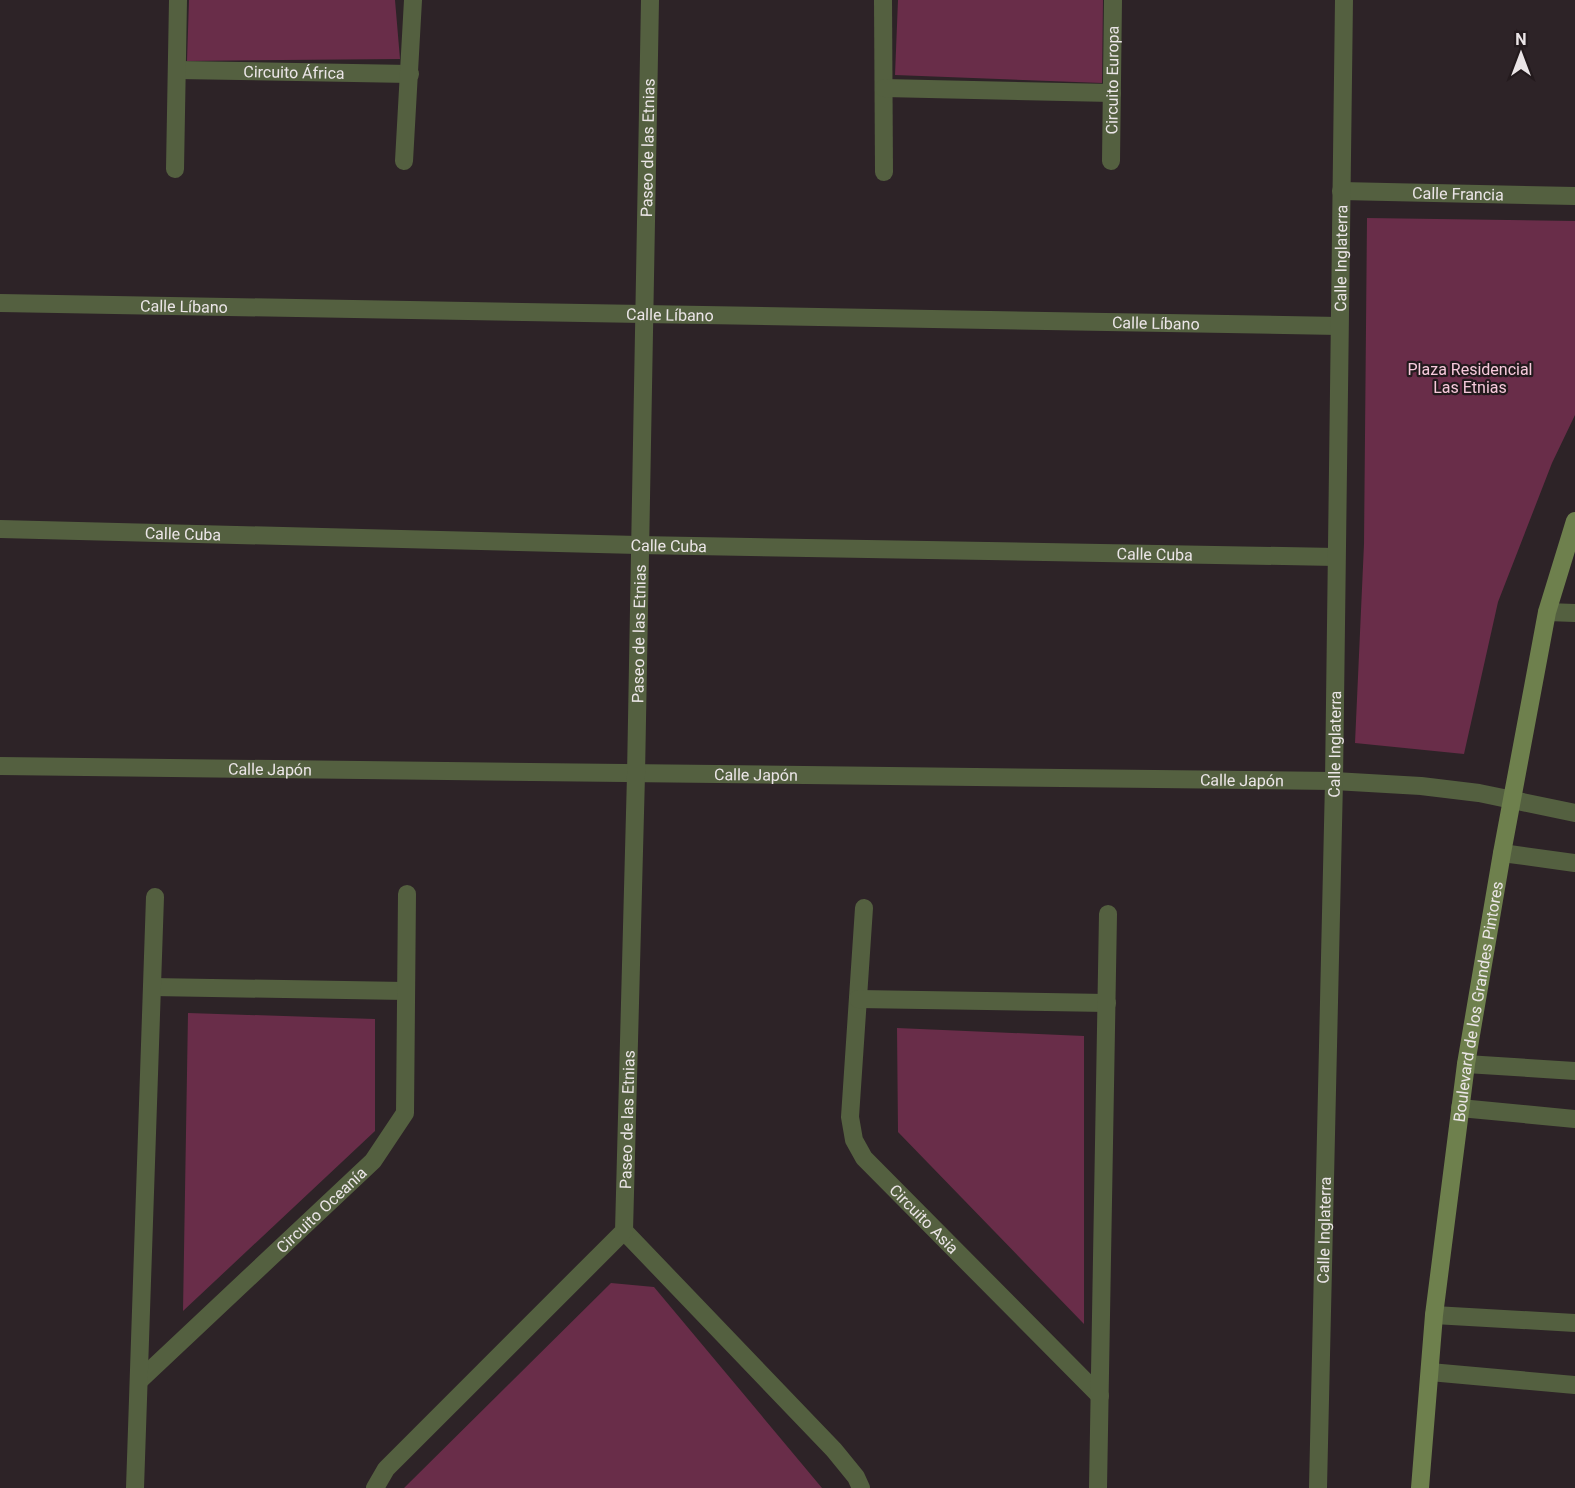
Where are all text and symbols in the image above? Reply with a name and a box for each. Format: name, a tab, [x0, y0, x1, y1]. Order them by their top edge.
north arrow	[1491, 24, 1551, 84]
street label: Circuito Europa	[1102, 26, 1123, 134]
text: N	[1515, 30, 1527, 49]
street label: Circuito África	[243, 62, 345, 83]
street label: Paseo de las Etnias	[637, 78, 659, 217]
street label: Calle Francia	[1412, 184, 1504, 204]
street label: Calle Inglaterra	[1331, 205, 1351, 312]
street label: Calle Líbano	[140, 296, 228, 317]
street label: Calle Líbano	[626, 305, 714, 325]
street label: Calle Líbano	[1112, 313, 1200, 334]
park label: Plaza Residencial Las Etnias	[1408, 360, 1533, 397]
street label: Calle Cuba	[145, 524, 221, 545]
street label: Calle Cuba	[630, 536, 707, 556]
street label: Calle Cuba	[1116, 544, 1193, 565]
street label: Paseo de las Etnias	[628, 564, 650, 703]
street label: Calle Inglaterra	[1325, 691, 1345, 798]
street label: Calle Japón	[228, 760, 312, 780]
street label: Calle Japón	[714, 765, 798, 785]
street label: Calle Japón	[1200, 770, 1284, 790]
street label: Boulevard de los Grandes Pintores	[1450, 880, 1507, 1123]
street label: Paseo de las Etnias	[616, 1050, 639, 1189]
street label: Circuito Oceanía	[272, 1163, 371, 1257]
street label: Calle Inglaterra	[1314, 1176, 1335, 1284]
street label: Circuito Asia	[885, 1180, 962, 1258]

